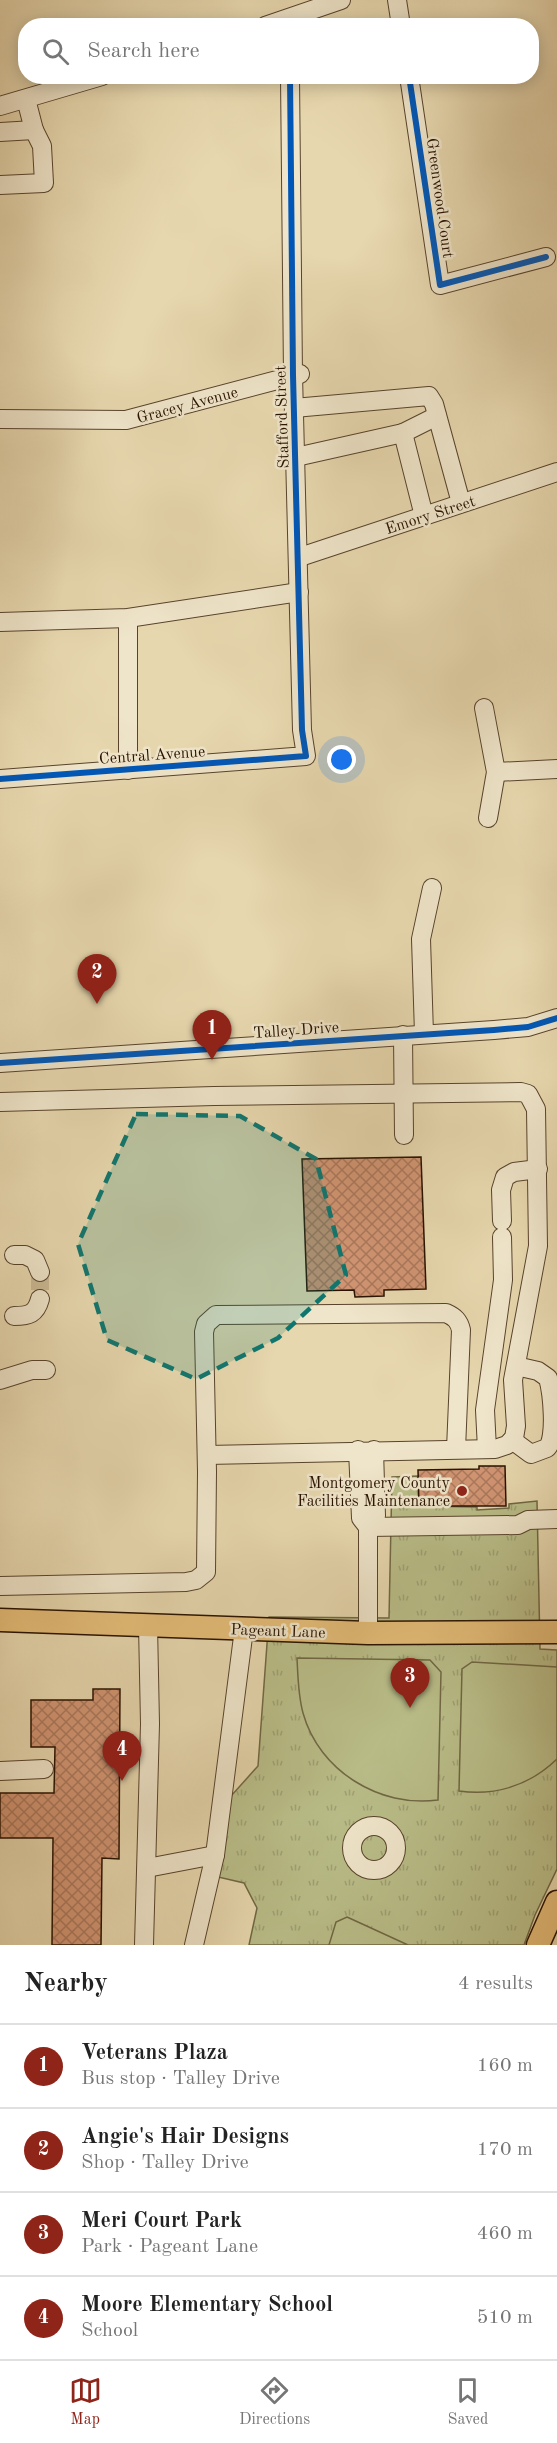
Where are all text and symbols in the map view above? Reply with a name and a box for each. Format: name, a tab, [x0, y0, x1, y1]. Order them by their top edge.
search box	[18, 18, 539, 84]
icon: search	[39, 35, 72, 68]
text: Search here	[87, 40, 200, 62]
street label: Greenwood Court	[423, 137, 455, 260]
street label: Stafford Street	[273, 364, 293, 469]
street label: Gracey Avenue	[135, 385, 240, 427]
street label: Emory Street	[384, 494, 478, 538]
street label: Central Avenue	[99, 744, 206, 768]
your location	[327, 745, 356, 774]
pin: 2	[78, 954, 116, 1004]
pin: 1	[192, 1010, 232, 1060]
street label: Talley Drive	[253, 1020, 340, 1042]
place label: Montgomery County Facilities Maintenance	[297, 1476, 451, 1510]
marker: Montgomery County Facilities Maintenance	[455, 1484, 469, 1498]
street label: Pageant Lane	[230, 1622, 326, 1642]
pin: 3	[390, 1658, 430, 1708]
pin: 4	[102, 1732, 142, 1781]
text: Nearby	[24, 1971, 108, 1997]
text: 4 results	[458, 1974, 533, 1994]
text: Veterans Plaza	[81, 2042, 228, 2064]
text: 1	[38, 2056, 49, 2076]
text: 160 m	[477, 2056, 533, 2076]
text: Bus stop · Talley Drive	[81, 2069, 280, 2089]
text: Angie's Hair Designs	[81, 2126, 289, 2148]
text: 2	[38, 2140, 49, 2160]
text: 170 m	[477, 2140, 533, 2160]
text: Shop · Talley Drive	[81, 2153, 249, 2173]
text: Meri Court Park	[81, 2210, 242, 2232]
text: 3	[38, 2224, 49, 2244]
text: 460 m	[477, 2224, 533, 2244]
text: Park · Pageant Lane	[81, 2237, 258, 2257]
text: Moore Elementary School	[81, 2294, 333, 2316]
text: 4	[38, 2308, 49, 2328]
text: 510 m	[477, 2308, 533, 2328]
text: School	[81, 2321, 138, 2341]
tab: Map	[69, 2374, 102, 2430]
tab: Directions	[239, 2374, 310, 2430]
tab: Saved	[448, 2374, 488, 2430]

